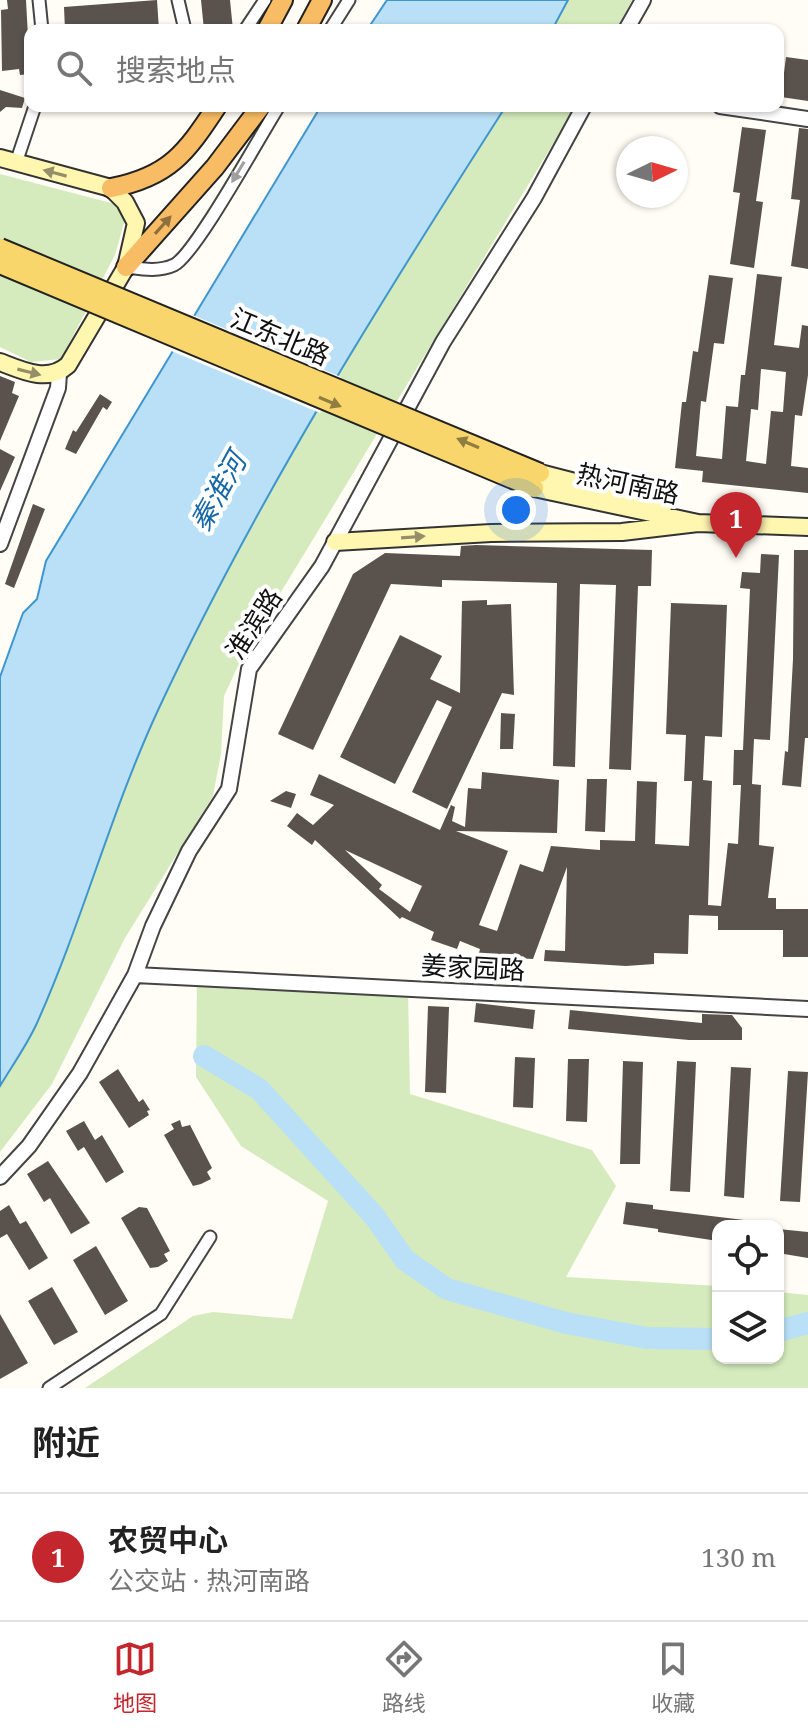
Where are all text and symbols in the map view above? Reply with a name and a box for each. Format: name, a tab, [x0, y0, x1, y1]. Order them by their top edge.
search box	[24, 24, 784, 112]
icon: search	[52, 46, 96, 90]
text: 搜索地点	[116, 49, 236, 90]
north arrow	[616, 136, 688, 208]
one-way arrow	[231, 161, 245, 183]
one-way arrow	[43, 166, 67, 179]
one-way arrow	[154, 216, 171, 236]
street label: 江东北路	[225, 299, 335, 373]
one-way arrow	[16, 366, 41, 378]
one-way arrow	[318, 396, 342, 409]
one-way arrow	[456, 437, 480, 450]
water label: 秦淮河	[180, 441, 257, 537]
street label: 热河南路	[574, 455, 683, 511]
your location	[496, 490, 536, 530]
pin: 1	[710, 492, 762, 558]
one-way arrow	[401, 530, 426, 543]
street label: 淮滨路	[217, 581, 290, 666]
street label: 姜家园路	[420, 946, 526, 988]
map controls	[712, 1220, 784, 1364]
button: locate	[712, 1220, 784, 1292]
button: layers	[712, 1292, 784, 1364]
text: 附近	[32, 1419, 100, 1465]
text: 农贸中心	[108, 1519, 228, 1560]
text: 1	[51, 1539, 65, 1575]
text: 130 m	[701, 1539, 776, 1575]
text: 公交站 · 热河南路	[108, 1562, 310, 1598]
tab: 地图	[113, 1637, 157, 1717]
tab: 路线	[382, 1637, 426, 1717]
tab: 收藏	[651, 1637, 695, 1717]

